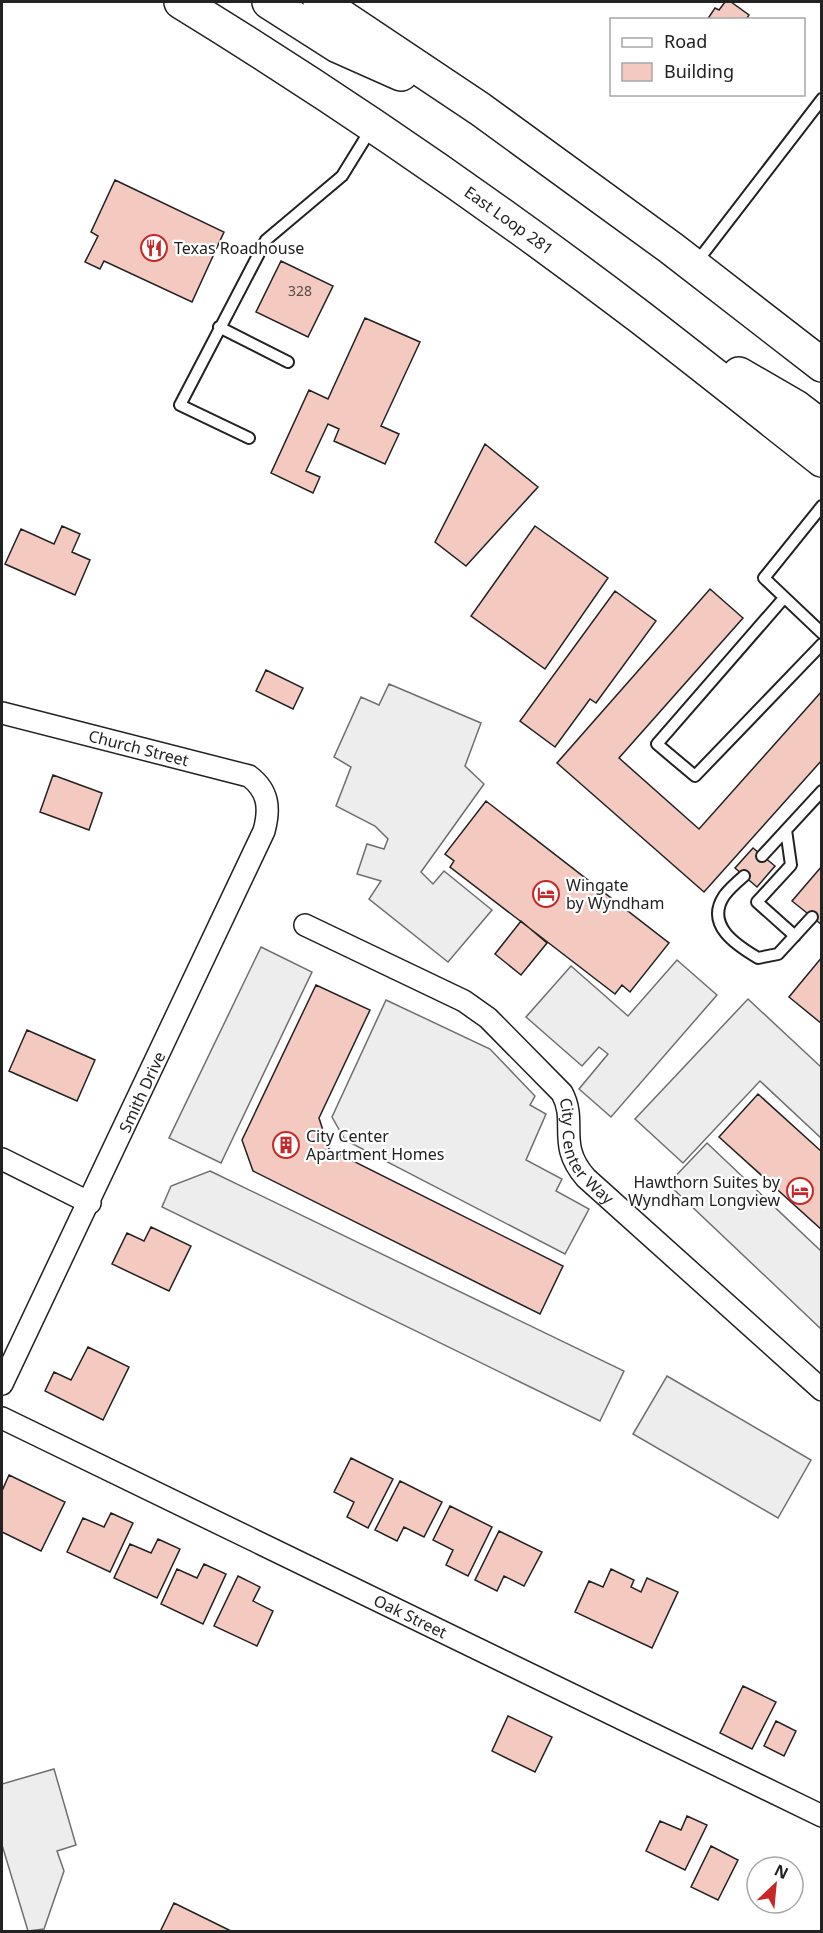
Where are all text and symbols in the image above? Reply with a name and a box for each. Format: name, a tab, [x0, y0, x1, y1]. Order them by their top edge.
legend	[610, 18, 805, 96]
text: Road	[664, 29, 707, 53]
text: Building	[664, 59, 734, 83]
street label: East Loop 281	[460, 181, 558, 260]
restaurant icon: Texas Roadhouse	[139, 233, 169, 263]
place label: Texas Roadhouse	[174, 237, 304, 259]
house number: 328	[288, 281, 312, 300]
street label: Church Street	[86, 725, 191, 771]
place label: Wingate by Wyndham	[566, 874, 664, 914]
hotel icon: Wingate by Wyndham	[531, 879, 561, 909]
street label: Smith Drive	[114, 1048, 170, 1136]
street label: City Center Way	[554, 1095, 619, 1209]
place label: City Center Apartment Homes	[306, 1125, 444, 1165]
building icon: City Center Apartment Homes	[271, 1130, 301, 1160]
place label: Hawthorn Suites by Wyndham Longview	[628, 1171, 781, 1211]
hotel icon: Hawthorn Suites by Wyndham Longview	[785, 1176, 815, 1206]
street label: Oak Street	[370, 1589, 451, 1643]
north arrow	[745, 1855, 805, 1915]
text: N	[771, 1859, 792, 1884]

